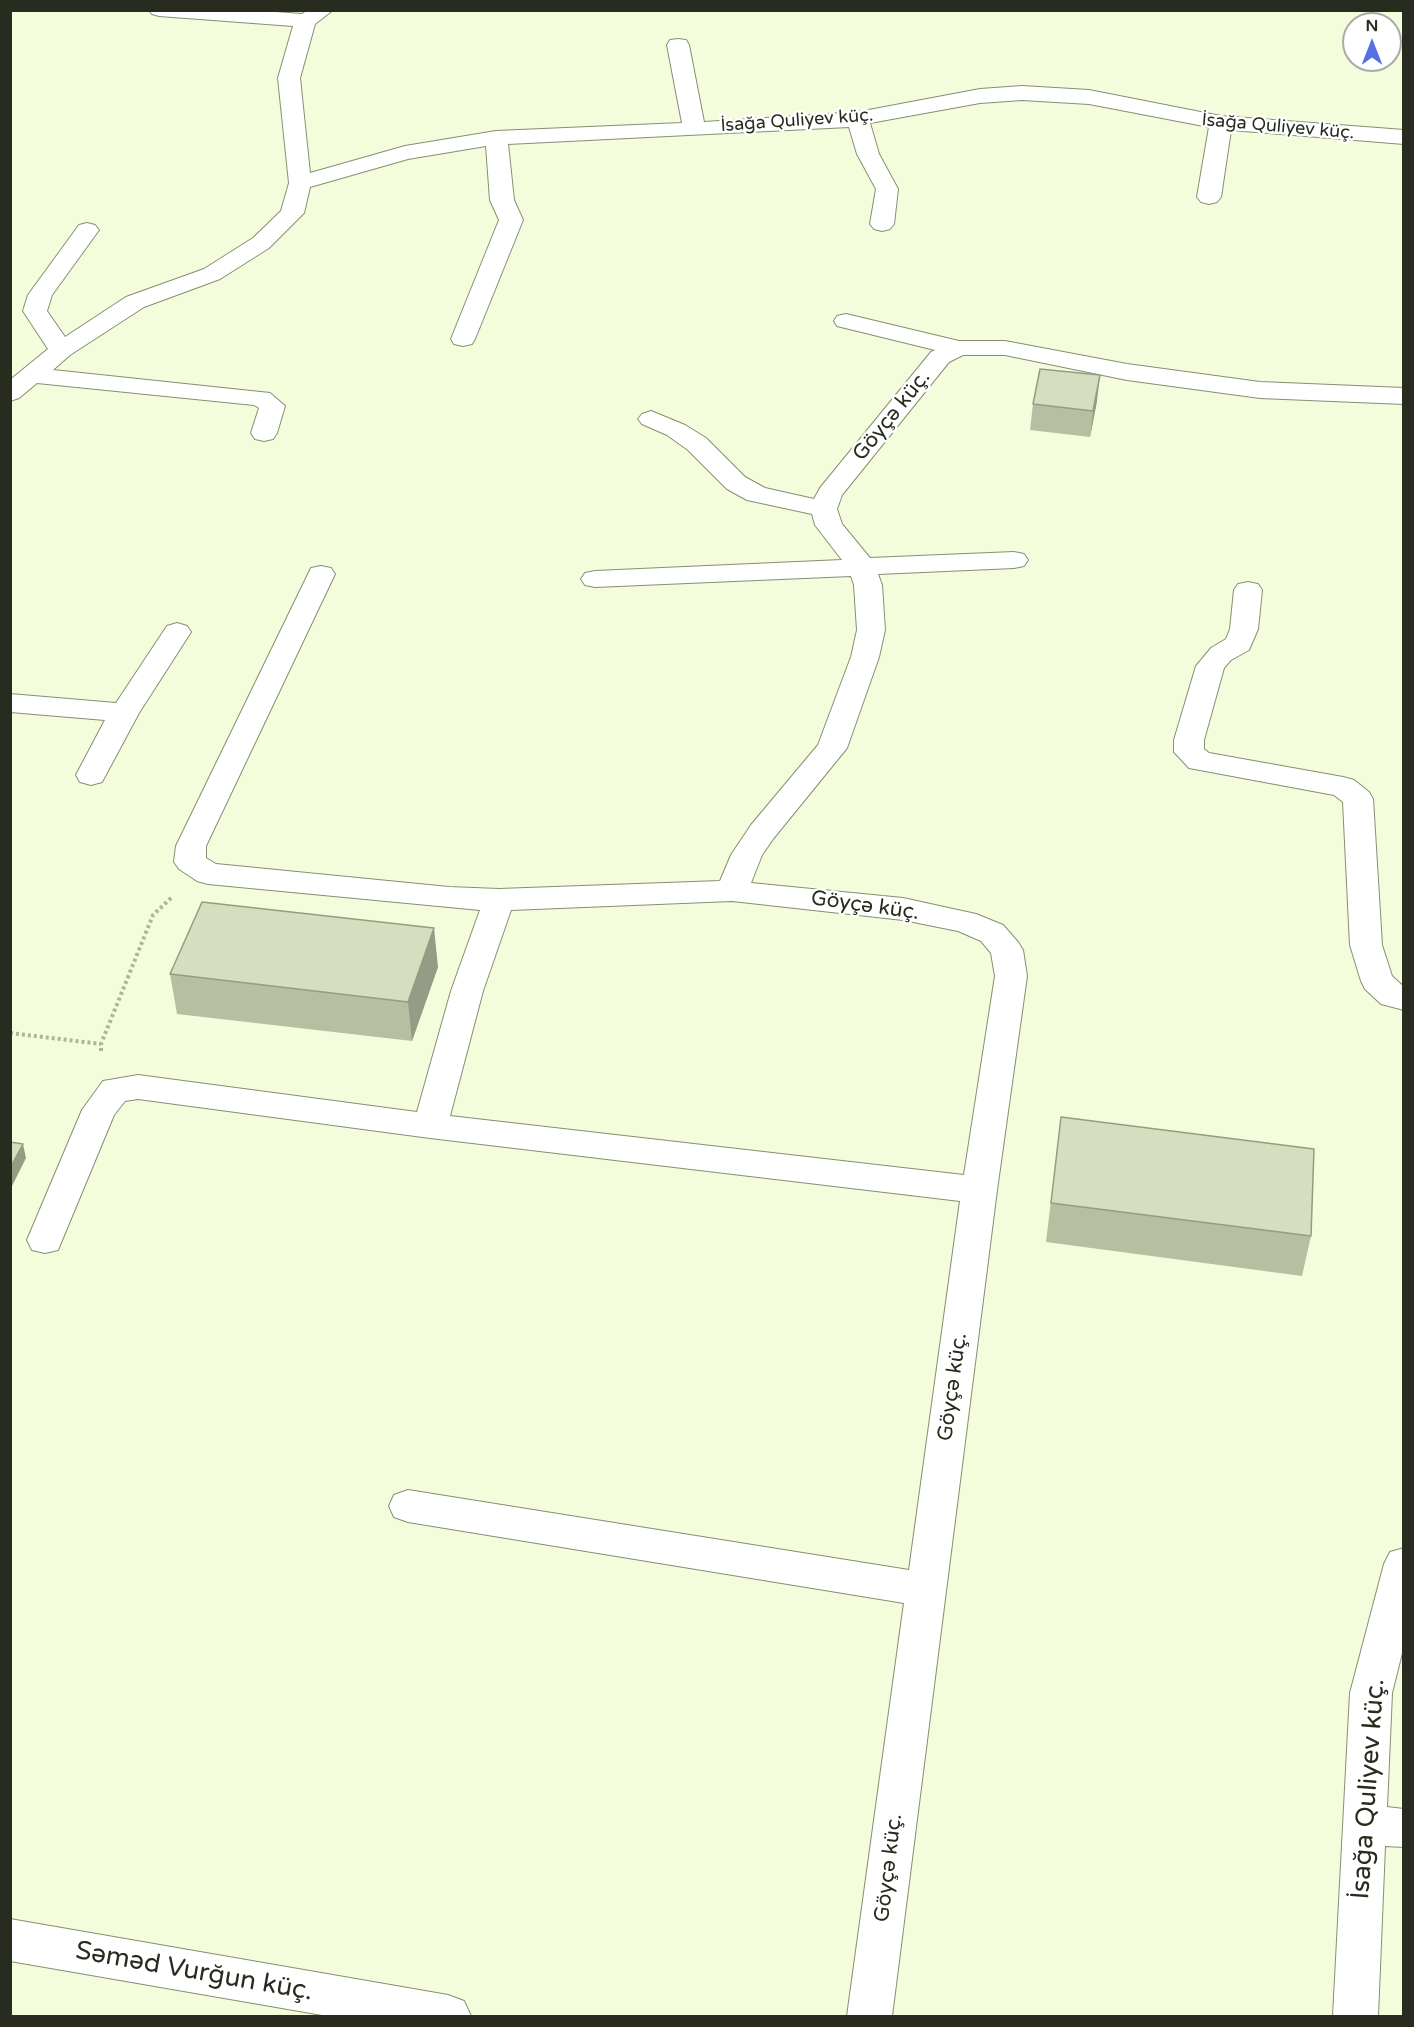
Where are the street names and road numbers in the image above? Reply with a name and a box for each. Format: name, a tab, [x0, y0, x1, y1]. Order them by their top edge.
street label: İsağa Quliyev küç.	[720, 105, 874, 137]
street label: İsağa Quliyev küç.	[1201, 110, 1355, 144]
street label: Göyçə küç.	[848, 366, 936, 466]
street label: Göyçə küç.	[809, 886, 921, 926]
street label: Göyçə küç.	[933, 1331, 973, 1443]
street label: İsağa Quliyev küç.	[1346, 1678, 1392, 1900]
street label: Göyçə küç.	[870, 1812, 908, 1924]
street label: Səməd Vurğun küç.	[73, 1936, 315, 2008]

